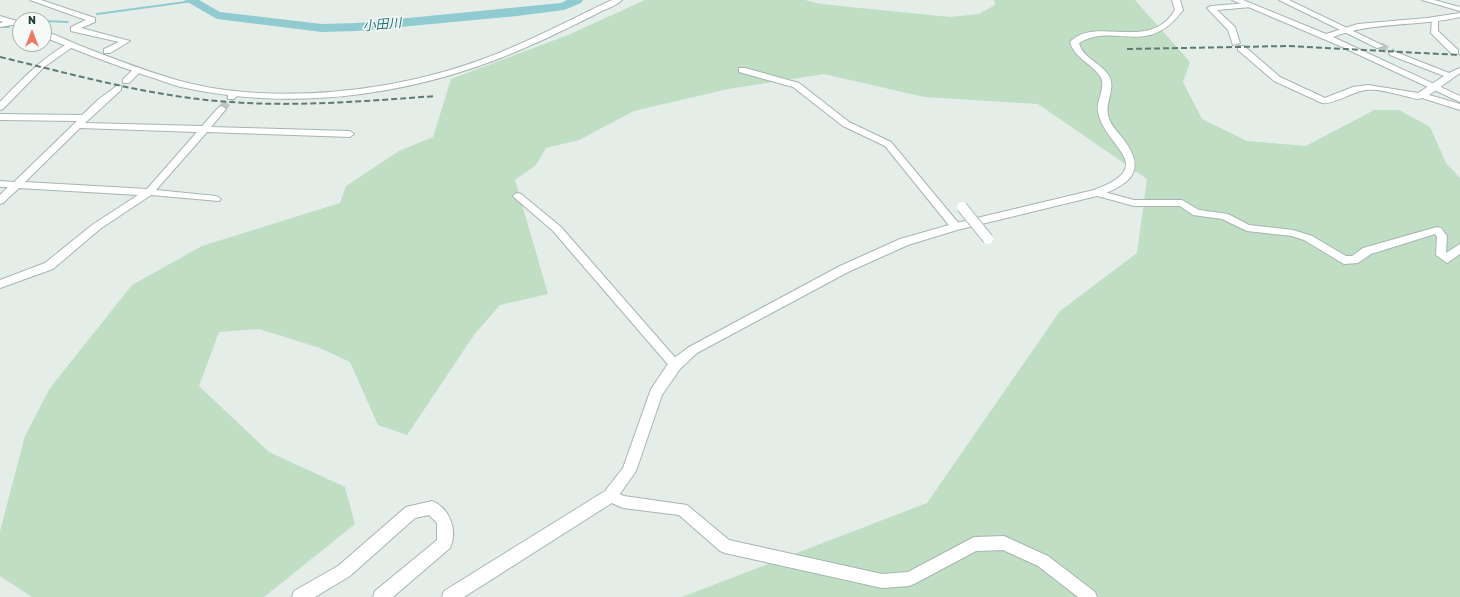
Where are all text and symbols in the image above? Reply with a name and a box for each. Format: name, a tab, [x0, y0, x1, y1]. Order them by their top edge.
north arrow	[12, 12, 52, 52]
text: N	[28, 14, 36, 27]
water label: 小田川	[362, 16, 402, 34]

